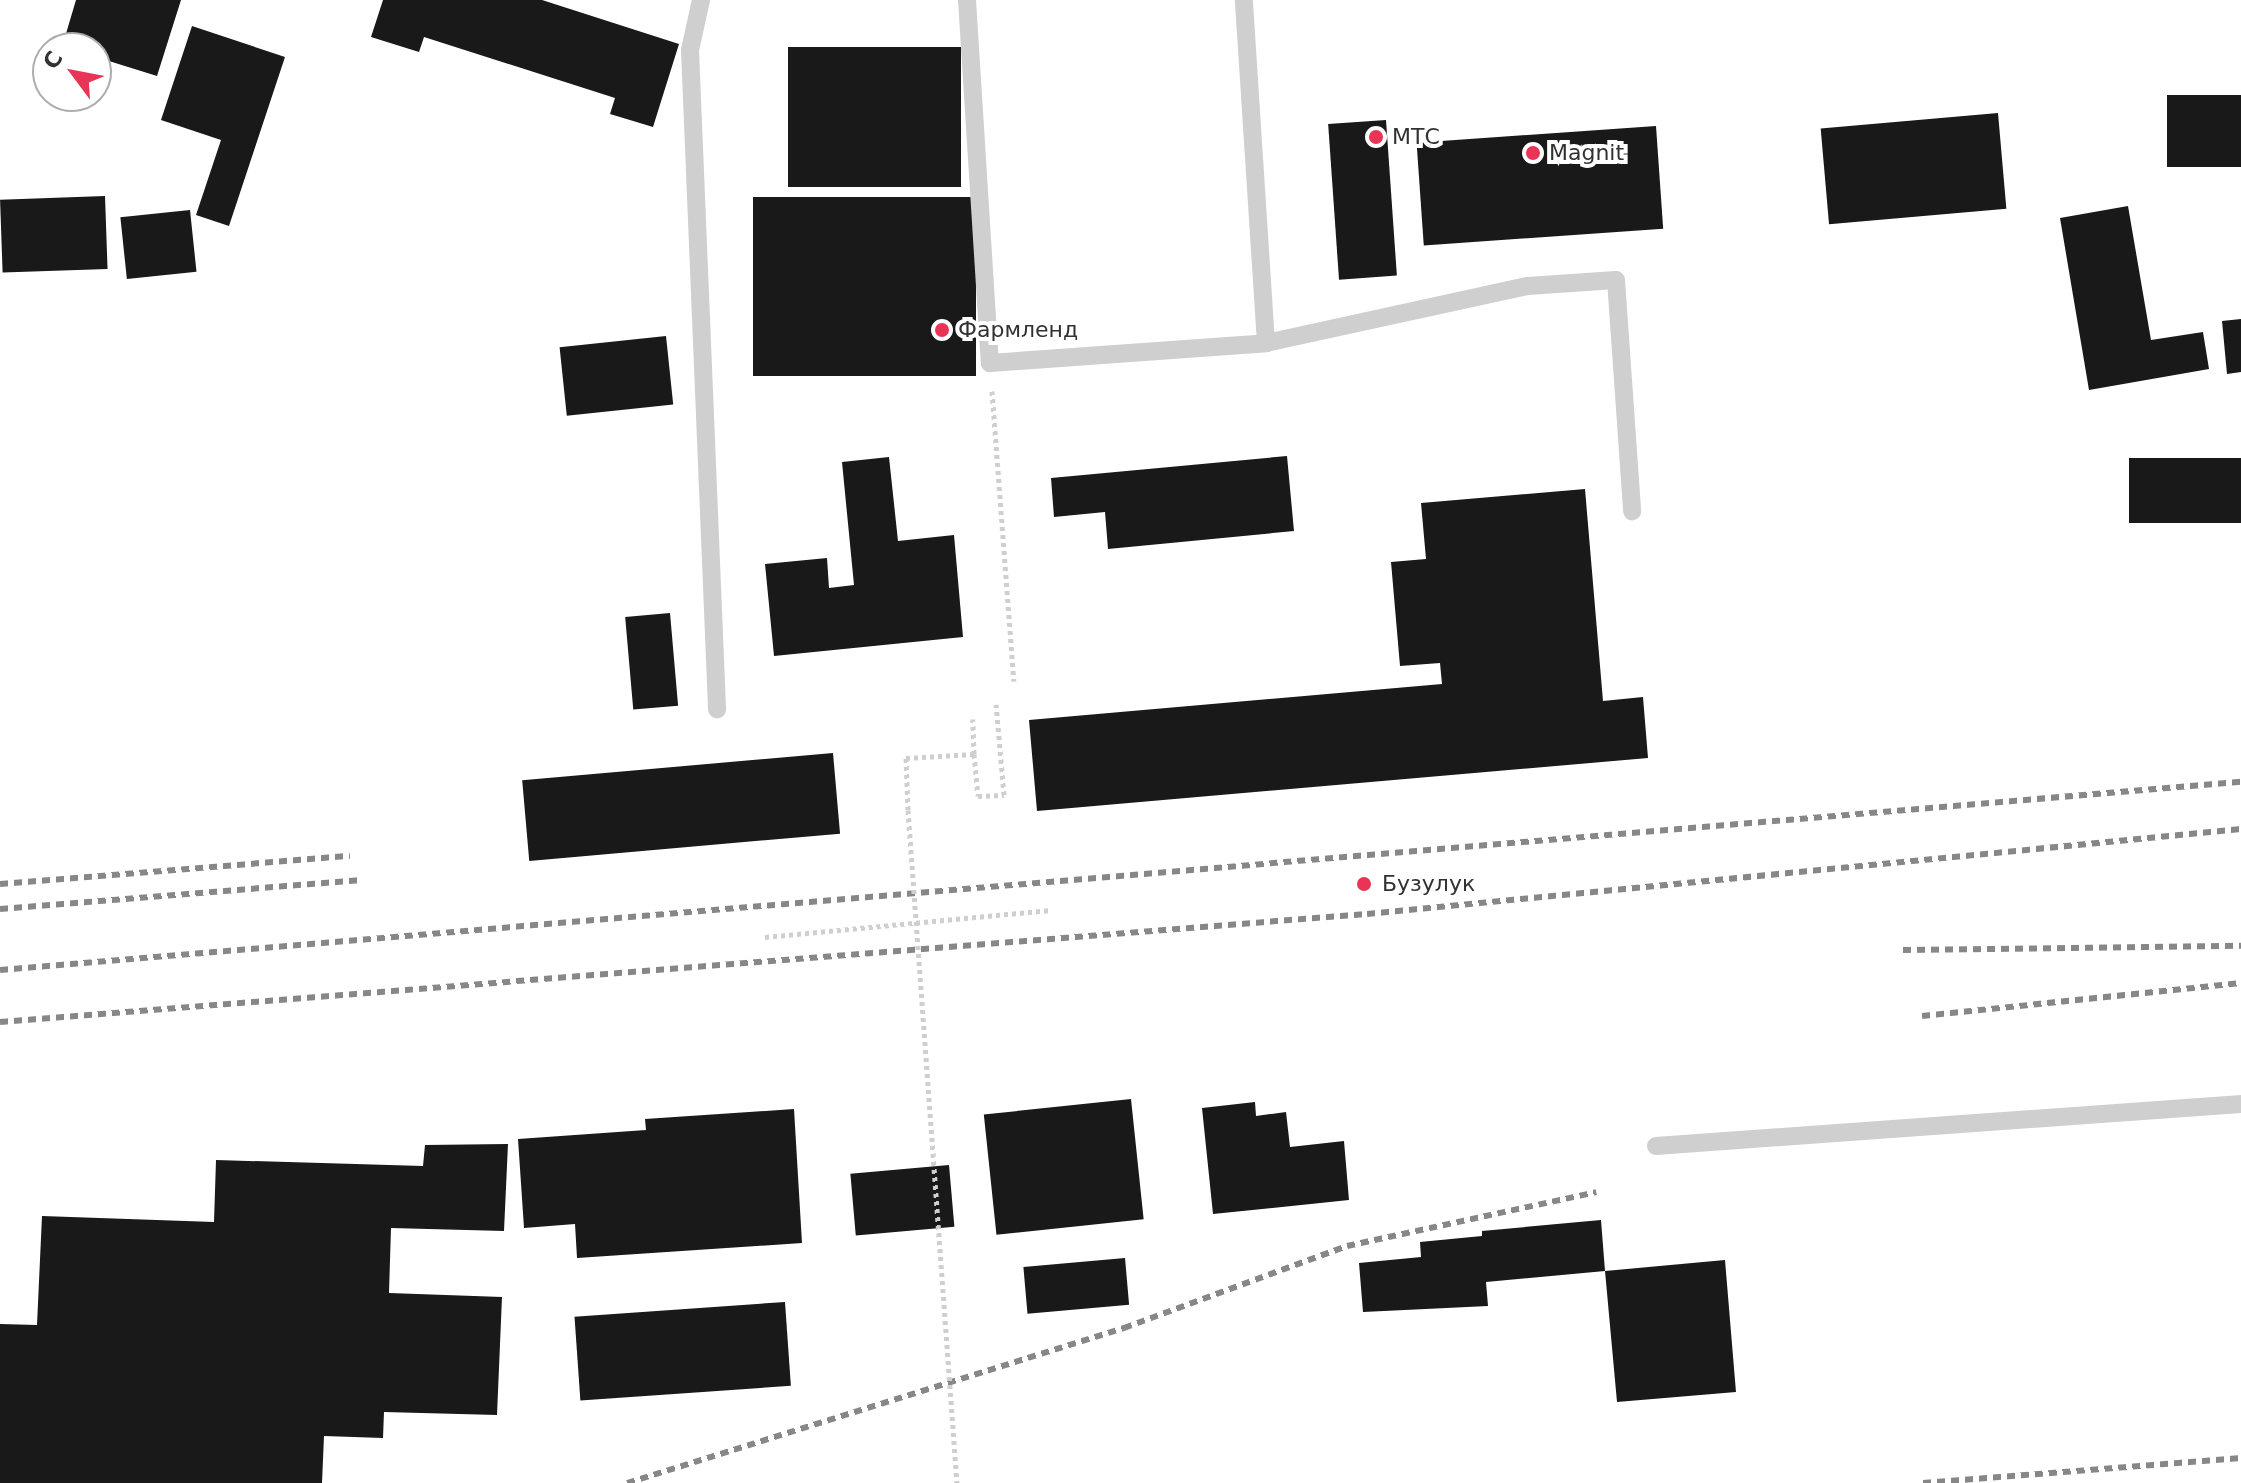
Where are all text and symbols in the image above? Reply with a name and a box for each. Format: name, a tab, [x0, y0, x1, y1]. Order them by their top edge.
north arrow	[32, 32, 112, 112]
text: С	[38, 47, 68, 74]
place label: МТС	[1392, 124, 1440, 150]
marker: МТС	[1367, 128, 1385, 146]
place label: Magnit	[1549, 140, 1624, 166]
marker: Magnit	[1524, 144, 1542, 162]
place label: Фармленд	[958, 317, 1078, 343]
marker: Фармленд	[933, 321, 951, 339]
place label: Бузулук	[1382, 871, 1475, 897]
marker: Бузулук	[1353, 873, 1375, 895]

